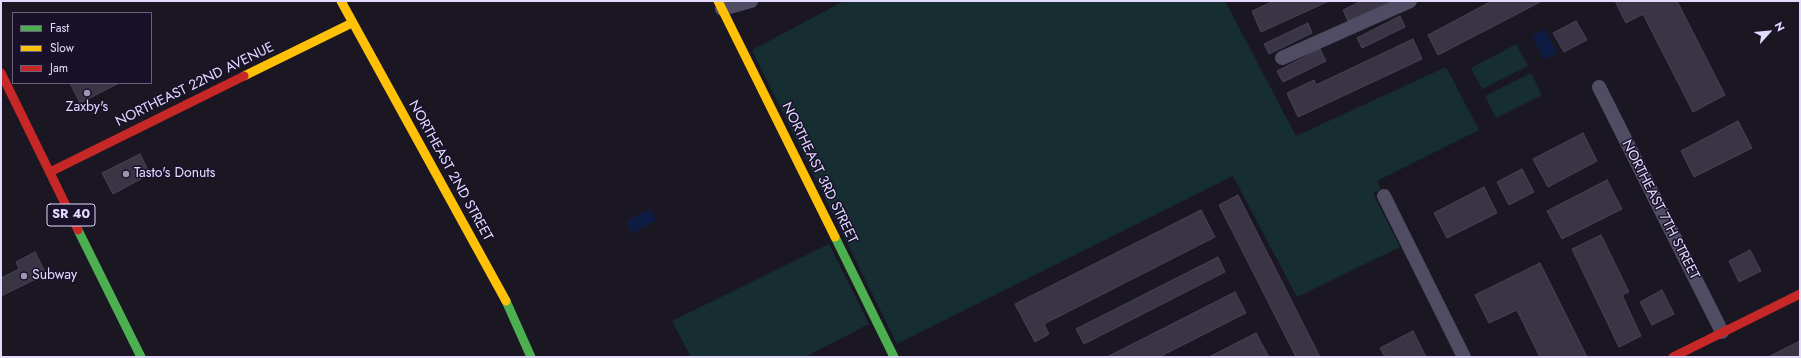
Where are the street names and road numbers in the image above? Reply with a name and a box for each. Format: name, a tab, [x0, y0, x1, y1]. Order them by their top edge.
street label: NORTHEAST 22ND AVENUE	[113, 39, 277, 131]
street label: NORTHEAST 2ND STREET	[404, 98, 496, 244]
street label: NORTHEAST 3RD STREET	[778, 100, 860, 246]
street label: NORTHEAST 7TH STREET	[1618, 138, 1702, 282]
road number: SR 40	[47, 204, 95, 226]

